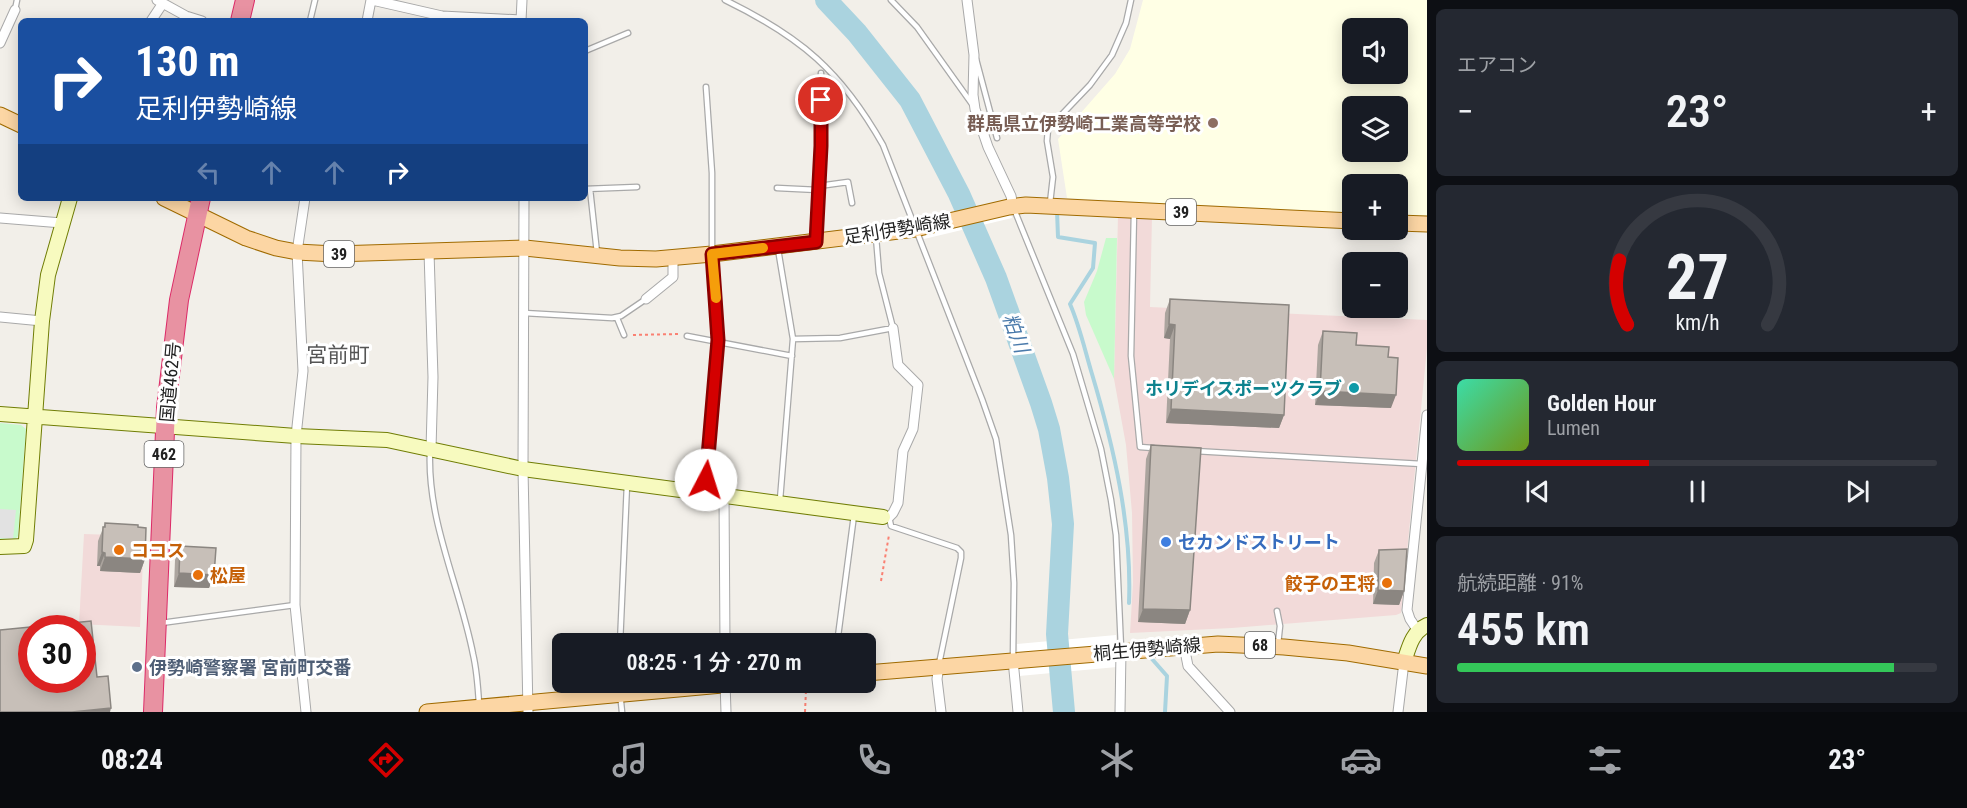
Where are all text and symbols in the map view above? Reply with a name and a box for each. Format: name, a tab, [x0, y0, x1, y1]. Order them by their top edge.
map controls	[1342, 18, 1408, 318]
button: sound	[1342, 18, 1408, 84]
text: 130 m	[135, 37, 240, 86]
icon: right	[36, 42, 114, 120]
text: エアコン	[1457, 53, 1537, 77]
pin	[795, 74, 846, 125]
icon: arrive	[804, 83, 837, 116]
text: 23°	[1666, 85, 1728, 138]
text: −	[1457, 92, 1474, 131]
text: +	[1921, 92, 1937, 131]
text: 足利伊勢崎線	[135, 93, 297, 125]
button: layers	[1342, 96, 1408, 162]
place label: 群馬県立伊勢崎工業高等学校	[967, 113, 1201, 134]
marker: 群馬県立伊勢崎工業高等学校	[1206, 116, 1220, 130]
icon: left	[192, 156, 225, 189]
icon: ahead	[255, 156, 288, 189]
icon: ahead	[318, 156, 351, 189]
icon: right	[381, 156, 414, 189]
button: +	[1342, 174, 1408, 240]
road number: 39	[1166, 199, 1196, 225]
street label: 足利伊勢崎線	[842, 210, 952, 248]
road number: 39	[324, 241, 354, 267]
text: 27	[1665, 241, 1729, 314]
button: −	[1342, 252, 1408, 318]
water label: 粕川	[998, 310, 1035, 358]
text: km/h	[1675, 311, 1719, 336]
street label: 国道462号	[156, 341, 184, 423]
district label: 宮前町	[307, 343, 370, 367]
place label: ホリデイスポーツクラブ	[1145, 378, 1342, 399]
marker: ホリデイスポーツクラブ	[1347, 381, 1361, 395]
text: Golden Hour	[1547, 391, 1656, 416]
text: Lumen	[1547, 416, 1600, 440]
road number: 462	[144, 441, 184, 467]
position arrow	[674, 448, 738, 512]
icon: previous	[1521, 475, 1554, 508]
icon: pause	[1681, 475, 1714, 508]
icon: next	[1841, 475, 1874, 508]
place label: セカンドストリート	[1178, 532, 1340, 553]
marker: セカンドストリート	[1159, 535, 1173, 549]
place label: ココス	[131, 540, 185, 561]
marker: ココス	[112, 543, 126, 557]
place label: 松屋	[210, 565, 246, 586]
marker: 松屋	[191, 568, 205, 582]
text: 航続距離 · 91%	[1457, 571, 1583, 595]
place label: 餃子の王将	[1284, 573, 1375, 594]
marker: 餃子の王将	[1380, 576, 1394, 590]
text: 455 km	[1457, 603, 1590, 656]
speed limit sign: 30	[18, 615, 96, 693]
road number: 68	[1245, 632, 1275, 658]
street label: 桐生伊勢崎線	[1092, 634, 1202, 664]
text: 08:25 · 1 分 · 270 m	[626, 650, 802, 675]
place label: 伊勢崎警察署 宮前町交番	[149, 657, 351, 678]
marker: 伊勢崎警察署 宮前町交番	[130, 660, 144, 674]
icon: directions	[365, 739, 407, 781]
icon: music	[609, 739, 651, 781]
icon: phone	[853, 739, 895, 781]
icon: climate	[1096, 739, 1138, 781]
icon: car	[1340, 739, 1382, 781]
icon: filters	[1584, 739, 1626, 781]
text: 08:24	[101, 744, 163, 776]
text: 23°	[1828, 744, 1866, 776]

